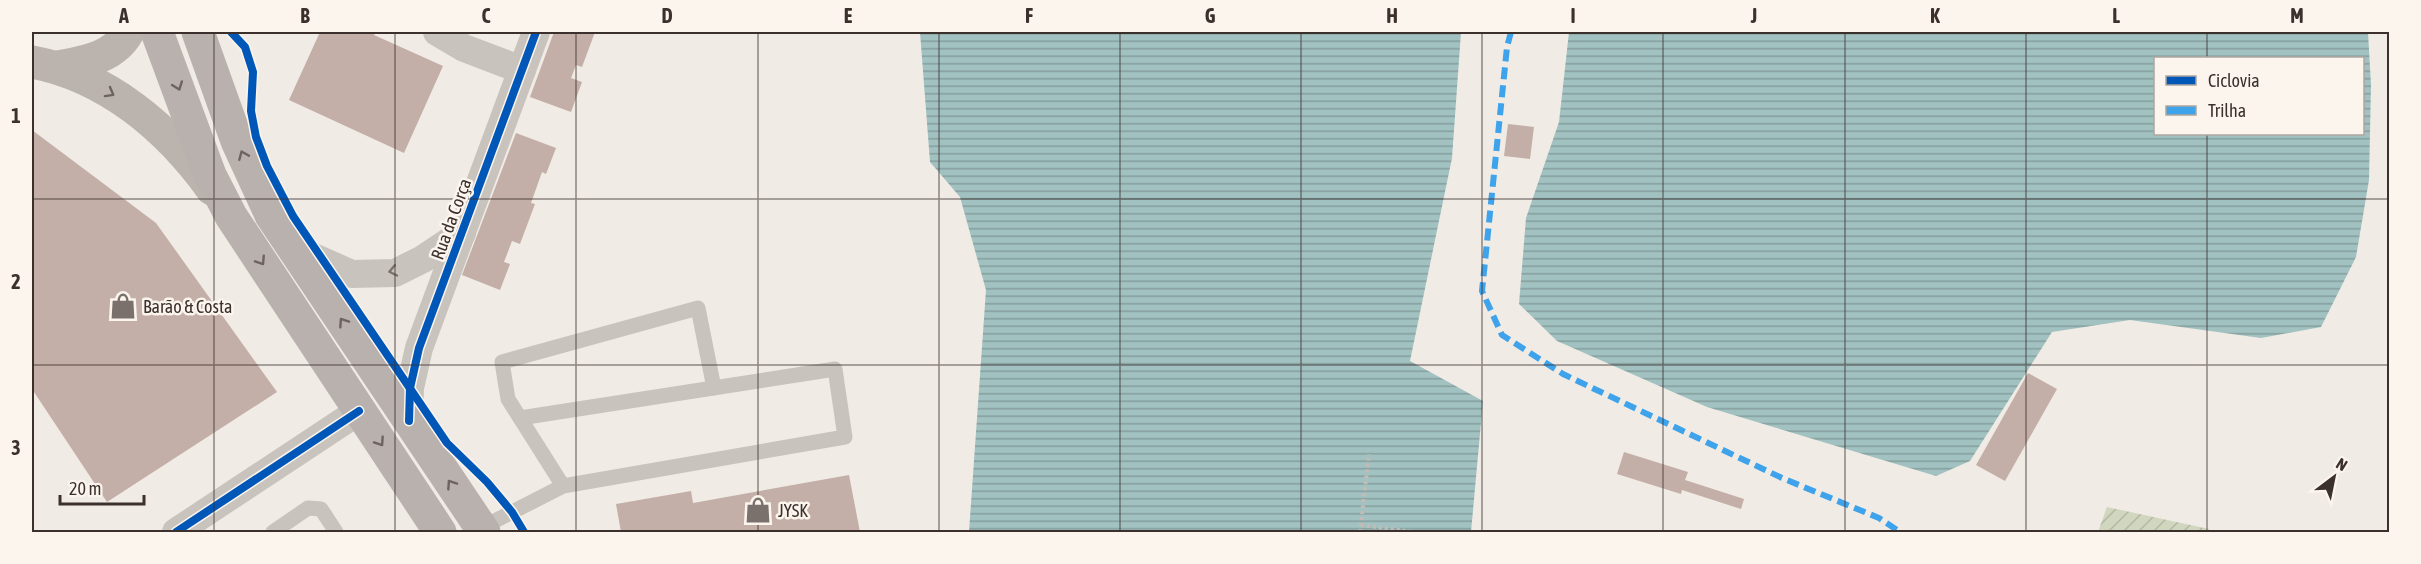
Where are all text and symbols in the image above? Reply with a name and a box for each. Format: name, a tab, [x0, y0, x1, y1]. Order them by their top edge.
text: A	[118, 4, 129, 27]
text: B	[300, 4, 310, 27]
text: C	[482, 4, 491, 27]
text: D	[661, 4, 673, 27]
text: E	[844, 4, 853, 27]
text: F	[1025, 4, 1033, 27]
text: G	[1205, 4, 1216, 27]
text: H	[1386, 4, 1398, 27]
text: I	[1570, 4, 1576, 27]
text: J	[1750, 4, 1757, 27]
text: K	[1930, 4, 1940, 27]
text: L	[2112, 4, 2120, 27]
text: M	[2290, 4, 2304, 27]
legend	[2154, 57, 2364, 135]
text: Ciclovia	[2208, 70, 2260, 91]
one-way arrow	[170, 80, 183, 91]
one-way arrow	[104, 86, 114, 97]
text: Trilha	[2208, 100, 2246, 121]
text: 1	[11, 104, 21, 127]
one-way arrow	[238, 150, 250, 161]
street label: Rua da Corça	[427, 176, 475, 262]
one-way arrow	[253, 255, 264, 266]
one-way arrow	[388, 264, 398, 277]
text: 2	[11, 270, 21, 293]
shop icon: Barão & Costa	[108, 291, 138, 321]
place label: Barão & Costa	[143, 296, 232, 317]
one-way arrow	[339, 317, 350, 328]
one-way arrow	[372, 435, 383, 446]
text: 3	[11, 436, 21, 459]
north arrow	[2304, 447, 2364, 507]
text: N	[2333, 454, 2351, 474]
scale bar	[60, 468, 144, 506]
text: 20 m	[69, 478, 101, 499]
one-way arrow	[447, 480, 458, 491]
shop icon: JYSK	[743, 495, 773, 525]
place label: JYSK	[778, 500, 808, 521]

